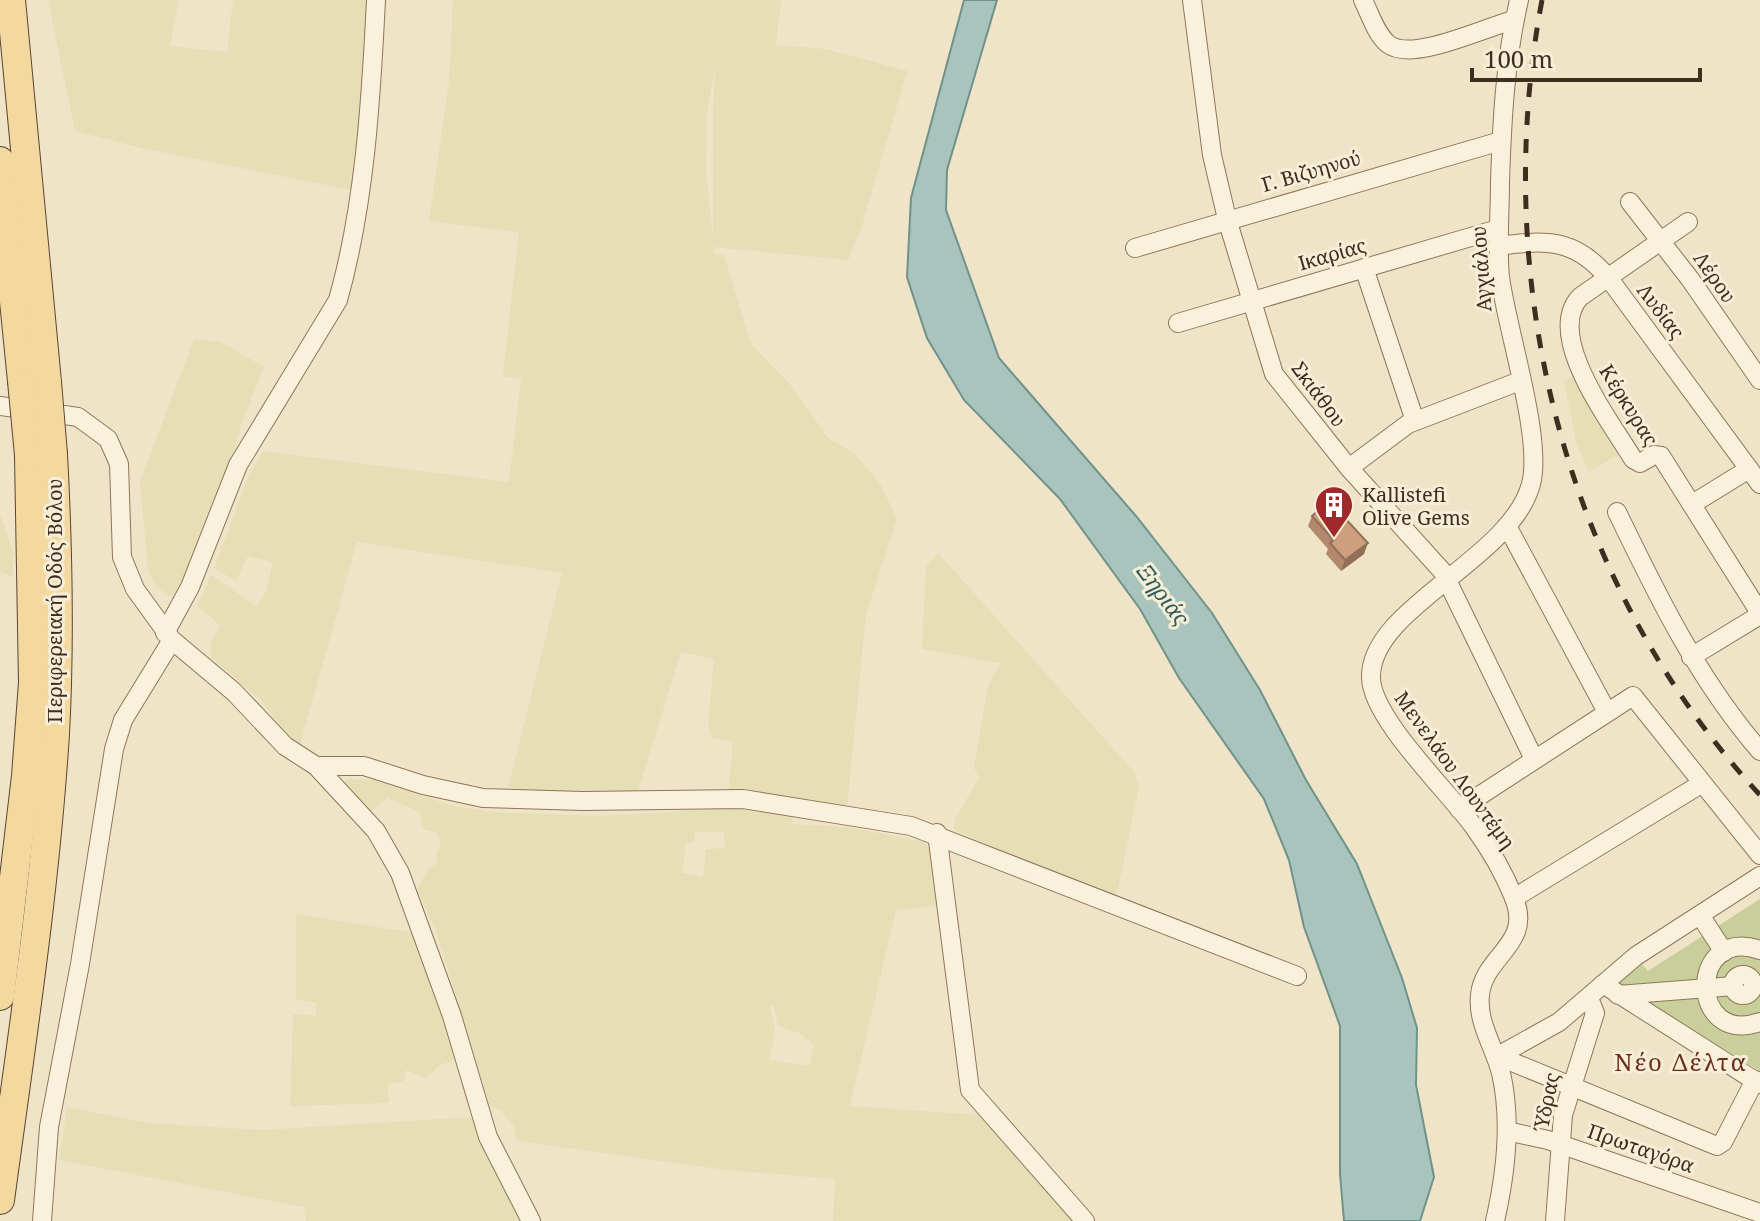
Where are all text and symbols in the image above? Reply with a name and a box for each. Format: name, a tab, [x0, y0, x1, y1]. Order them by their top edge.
scale bar	[1472, 32, 1700, 82]
text: 100 m	[1484, 42, 1553, 75]
street label: Γ. Βιζυηνού	[1258, 144, 1364, 198]
street label: Αγχιάλου	[1465, 225, 1497, 313]
street label: Ικαρίας	[1295, 231, 1369, 277]
street label: Λέρου	[1688, 246, 1742, 308]
street label: Λυδίας	[1631, 278, 1691, 344]
street label: Σκιάθου	[1286, 356, 1352, 432]
street label: Κέρκυρας	[1593, 359, 1665, 451]
street label: Περιφερειακή Οδός Βόλου	[41, 479, 68, 723]
place label: Kallistefi Olive Gems	[1362, 481, 1470, 531]
building icon: Kallistefi Olive Gems	[1313, 484, 1355, 539]
water label: Ξηριάς	[1130, 556, 1197, 631]
street label: Μενελάου Λουντέμη	[1389, 686, 1521, 854]
district label: Νέο Δέλτα	[1614, 1045, 1748, 1078]
street label: Ύδρας	[1526, 1070, 1565, 1135]
street label: Πρωταγόρα	[1584, 1117, 1698, 1179]

